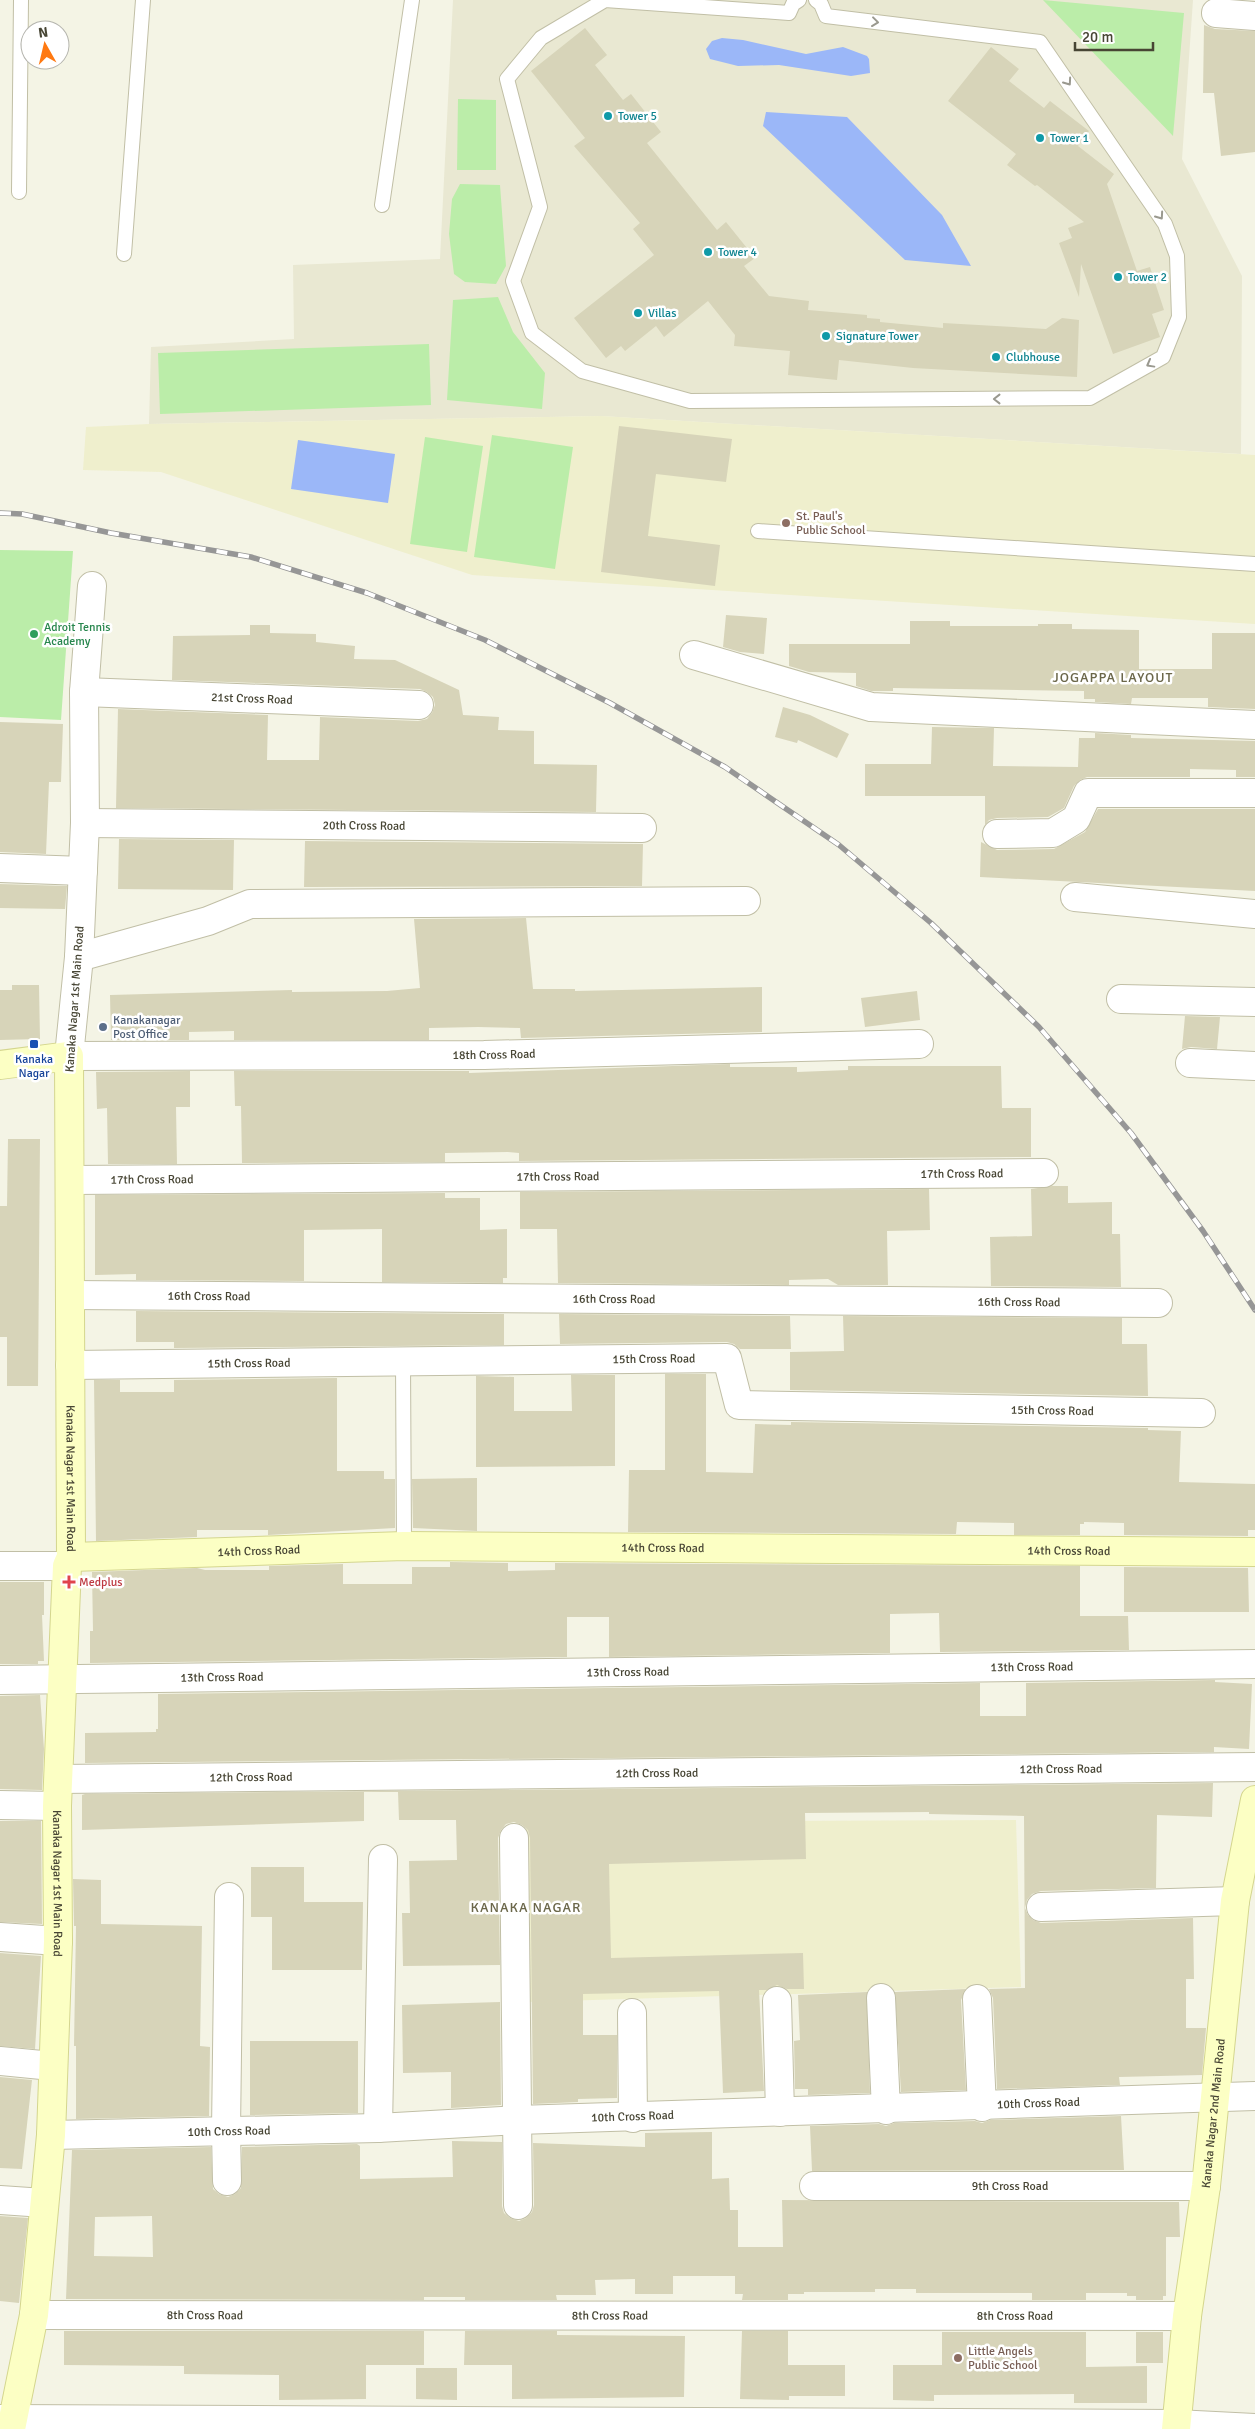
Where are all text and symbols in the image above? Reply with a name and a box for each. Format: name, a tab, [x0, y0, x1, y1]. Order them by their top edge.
one-way arrow	[871, 16, 879, 27]
north arrow	[20, 20, 70, 70]
scale bar	[1075, 20, 1152, 52]
text: N	[37, 24, 49, 42]
text: 20 m	[1082, 28, 1113, 46]
one-way arrow	[1062, 76, 1071, 86]
place label: Tower 5	[618, 109, 657, 124]
marker: Tower 5	[602, 110, 614, 122]
place label: Tower 1	[1050, 131, 1089, 146]
marker: Tower 1	[1034, 132, 1046, 144]
one-way arrow	[1154, 210, 1163, 219]
place label: Tower 4	[718, 245, 758, 260]
marker: Tower 4	[702, 246, 714, 258]
place label: Tower 2	[1128, 270, 1167, 285]
marker: Tower 2	[1112, 271, 1124, 283]
place label: Villas	[648, 306, 676, 321]
marker: Villas	[632, 307, 644, 319]
place label: Signature Tower	[836, 329, 919, 344]
marker: Signature Tower	[820, 330, 832, 342]
place label: Clubhouse	[1006, 350, 1060, 365]
marker: Clubhouse	[990, 351, 1002, 363]
one-way arrow	[1147, 358, 1156, 368]
one-way arrow	[992, 394, 1000, 404]
place label: St. Paul's Public School	[796, 509, 866, 538]
marker: St. Paul's Public School	[780, 517, 792, 529]
place label: Adroit Tennis Academy	[44, 620, 111, 649]
marker: Adroit Tennis Academy	[28, 628, 40, 640]
district label: JOGAPPA LAYOUT	[1053, 669, 1173, 686]
street label: 21st Cross Road	[211, 689, 293, 708]
street label: 20th Cross Road	[322, 818, 406, 833]
street label: Kanaka Nagar 1st Main Road	[62, 925, 88, 1073]
place label: Kanakanagar Post Office	[113, 1013, 181, 1042]
marker: Kanakanagar Post Office	[97, 1021, 109, 1033]
marker: Kanaka Nagar	[28, 1038, 40, 1050]
street label: 18th Cross Road	[453, 1046, 536, 1063]
place label: Kanaka Nagar	[15, 1052, 53, 1081]
street label: 17th Cross Road	[920, 1166, 1004, 1181]
street label: 17th Cross Road	[516, 1169, 600, 1184]
street label: 17th Cross Road	[110, 1172, 194, 1187]
street label: 16th Cross Road	[167, 1288, 251, 1304]
street label: 16th Cross Road	[572, 1291, 656, 1307]
street label: 16th Cross Road	[977, 1294, 1061, 1310]
street label: 15th Cross Road	[612, 1351, 696, 1367]
street label: 15th Cross Road	[207, 1355, 291, 1371]
street label: 15th Cross Road	[1011, 1402, 1094, 1419]
street label: Kanaka Nagar 1st Main Road	[63, 1405, 78, 1552]
street label: 14th Cross Road	[621, 1540, 704, 1556]
street label: 14th Cross Road	[217, 1542, 301, 1560]
street label: 14th Cross Road	[1027, 1543, 1110, 1558]
place label: Medplus	[79, 1575, 123, 1590]
marker: Medplus	[63, 1576, 75, 1588]
street label: 13th Cross Road	[990, 1659, 1074, 1675]
street label: 13th Cross Road	[586, 1664, 670, 1680]
street label: 13th Cross Road	[180, 1669, 264, 1685]
street label: 12th Cross Road	[1019, 1761, 1103, 1777]
street label: 12th Cross Road	[615, 1765, 699, 1781]
street label: 12th Cross Road	[209, 1769, 293, 1785]
street label: Kanaka Nagar 1st Main Road	[50, 1810, 66, 1957]
district label: KANAKA NAGAR	[471, 1899, 581, 1916]
street label: Kanaka Nagar 2nd Main Road	[1198, 2038, 1228, 2189]
street label: 10th Cross Road	[997, 2094, 1080, 2112]
street label: 10th Cross Road	[591, 2107, 674, 2125]
street label: 10th Cross Road	[187, 2123, 271, 2140]
street label: 9th Cross Road	[972, 2179, 1048, 2194]
street label: 8th Cross Road	[167, 2308, 243, 2323]
street label: 8th Cross Road	[572, 2308, 648, 2323]
street label: 8th Cross Road	[977, 2308, 1053, 2323]
place label: Little Angels Public School	[968, 2344, 1038, 2373]
marker: Little Angels Public School	[952, 2352, 964, 2364]

